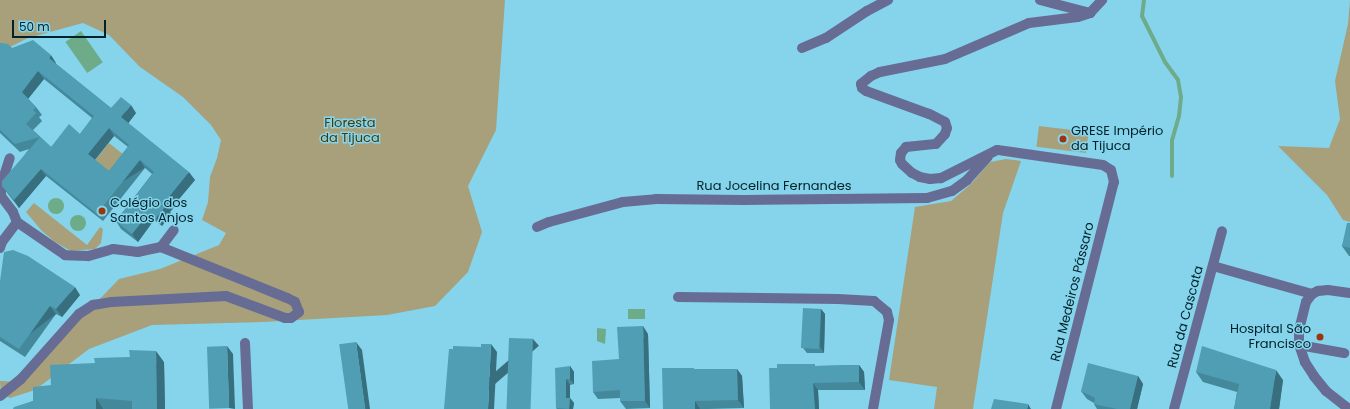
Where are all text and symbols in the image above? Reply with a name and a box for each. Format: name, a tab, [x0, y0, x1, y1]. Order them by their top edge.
scale bar	[14, 12, 108, 38]
text: 50 m	[19, 18, 50, 35]
park label: Floresta da Tijuca	[320, 116, 380, 147]
place label: GRESE Império da Tijuca	[1071, 124, 1163, 155]
marker: GRESE Império da Tijuca	[1058, 134, 1068, 144]
street label: Rua Jocelina Fernandes	[696, 178, 852, 194]
place label: Colégio dos Santos Anjos	[110, 196, 193, 227]
marker: Colégio dos Santos Anjos	[97, 206, 107, 216]
street label: Rua Medeiros Pássaro	[1048, 221, 1098, 363]
street label: Rua da Cascata	[1165, 264, 1207, 370]
place label: Hospital São Francisco	[1230, 322, 1311, 353]
marker: Hospital São Francisco	[1314, 331, 1326, 343]

